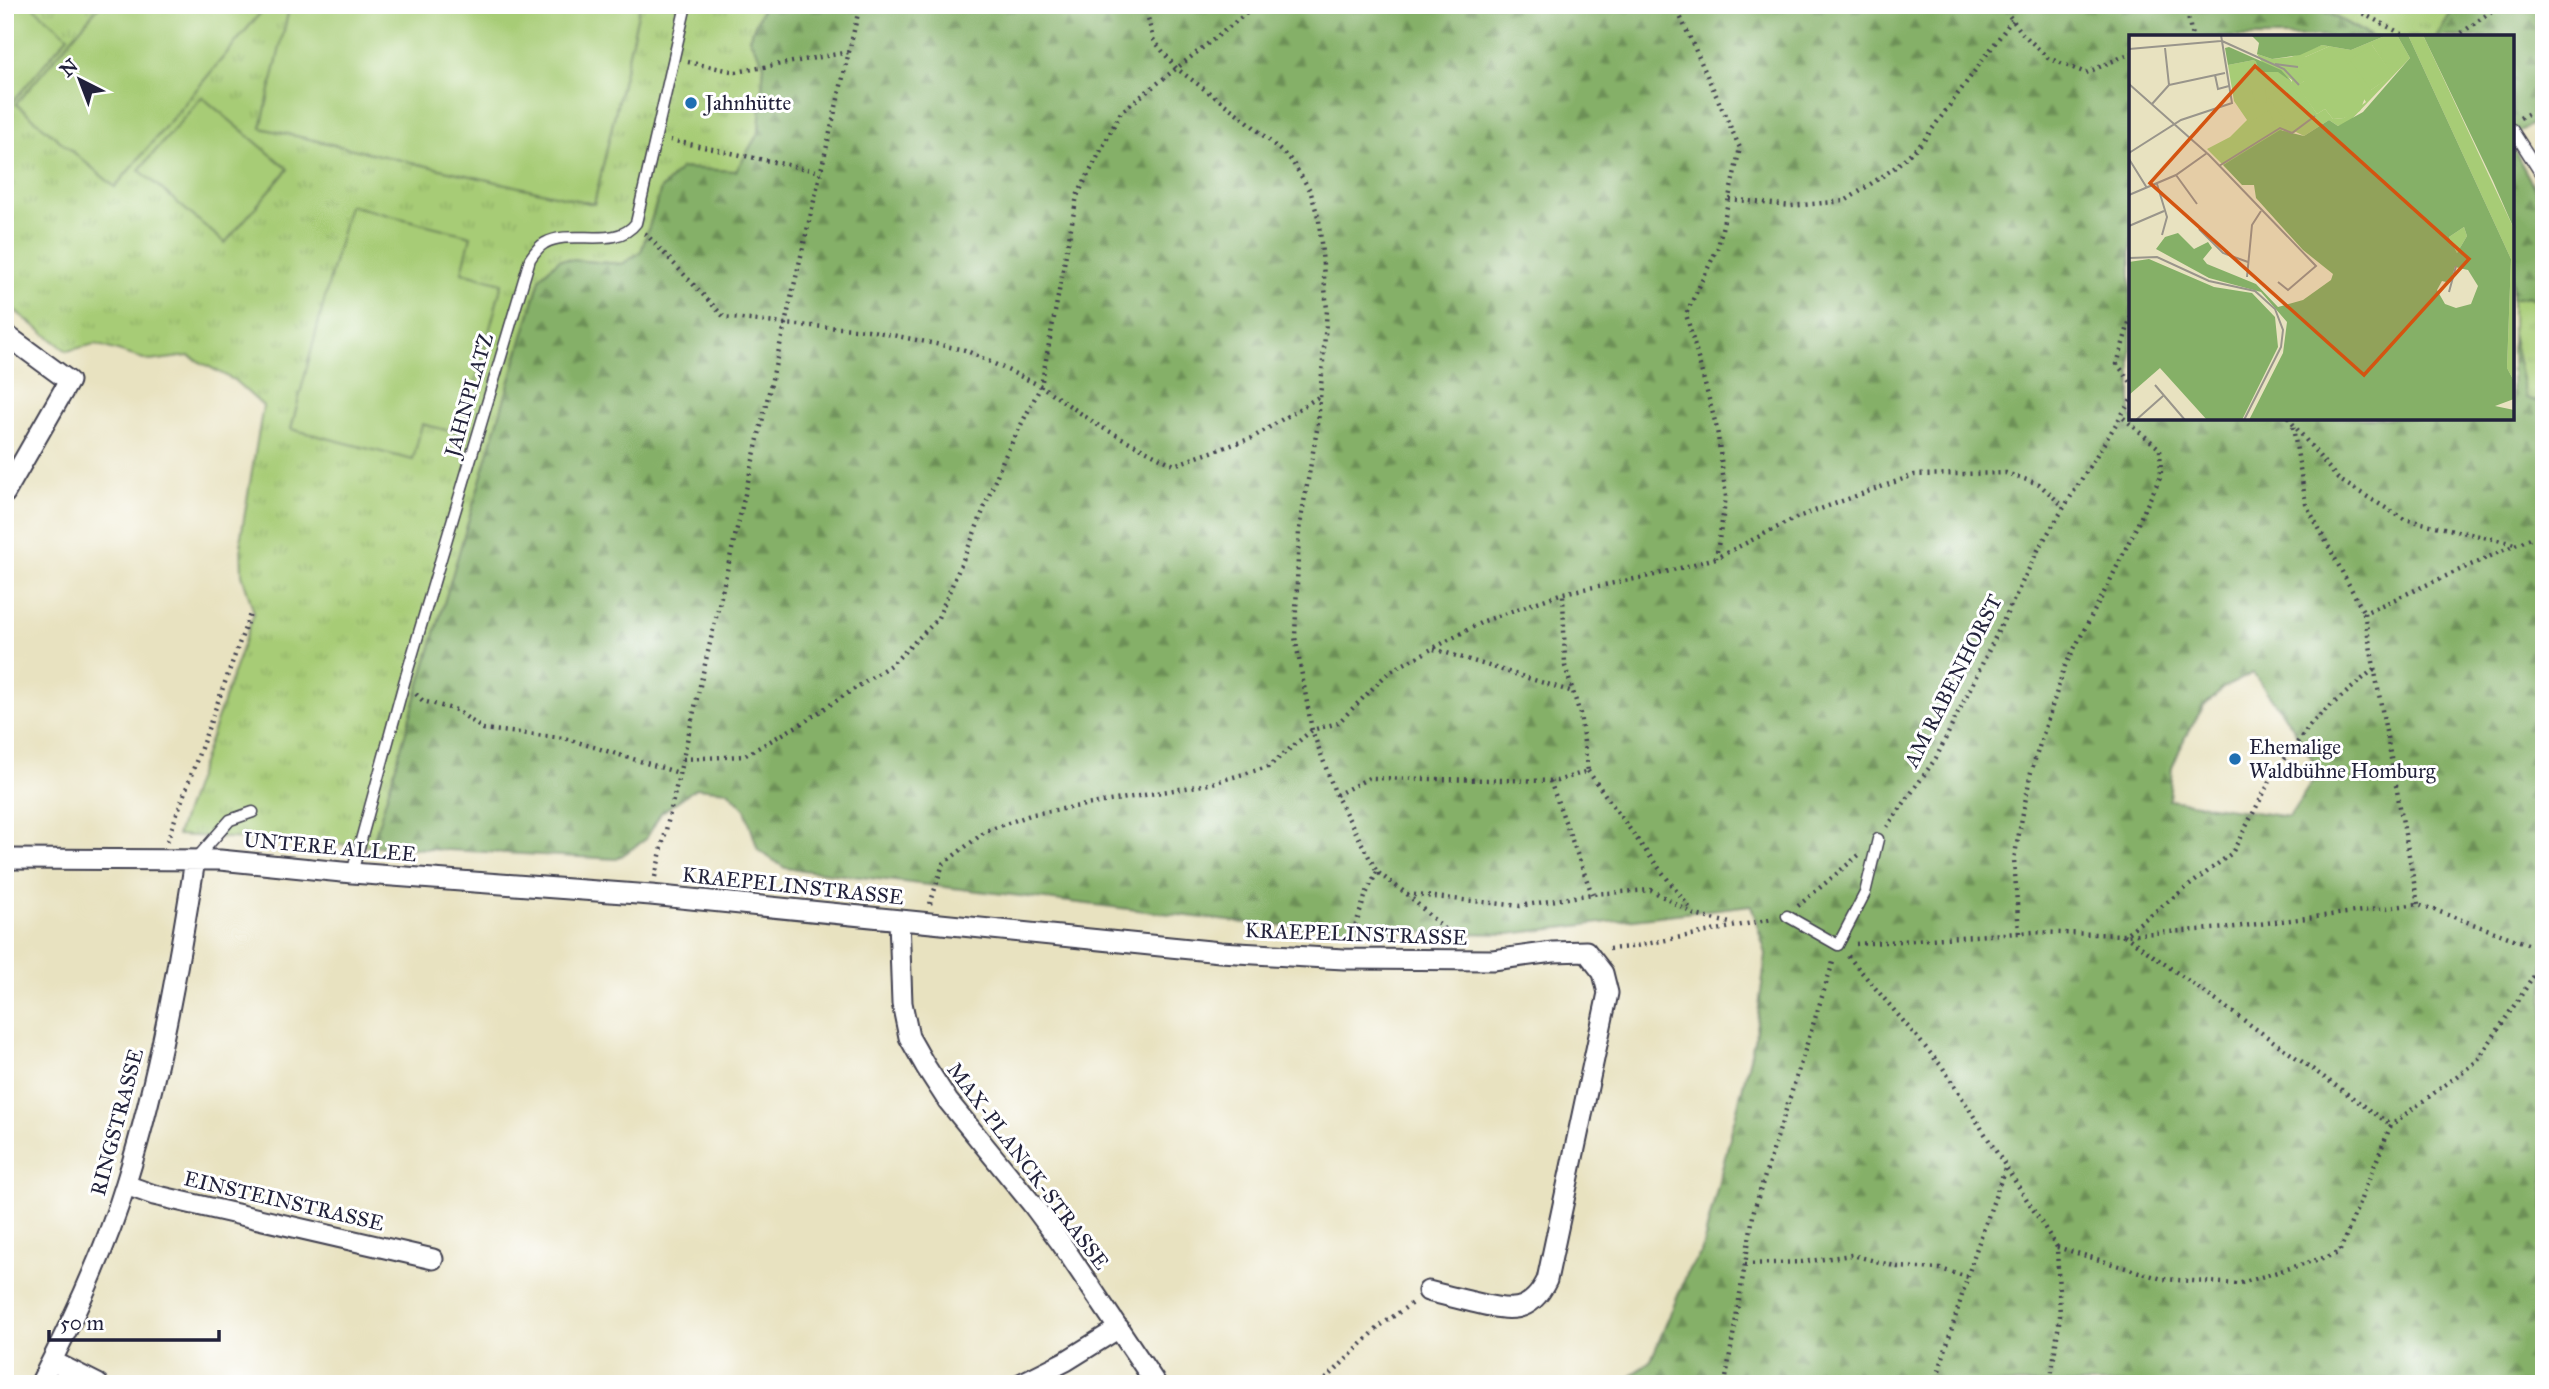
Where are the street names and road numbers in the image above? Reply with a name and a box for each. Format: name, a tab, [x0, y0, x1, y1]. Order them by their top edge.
street label: JAHNPLATZ	[438, 330, 499, 462]
street label: AM RABENHORST	[1898, 590, 2008, 773]
street label: UNTERE ALLEE	[242, 826, 418, 868]
street label: KRAEPELINSTRASSE	[681, 861, 905, 911]
street label: KRAEPELINSTRASSE	[1244, 917, 1468, 951]
street label: RINGSTRASSE	[85, 1046, 149, 1198]
street label: MAX-PLANCK-STRASSE	[941, 1057, 1115, 1275]
street label: EINSTEINSTRASSE	[181, 1165, 387, 1237]

